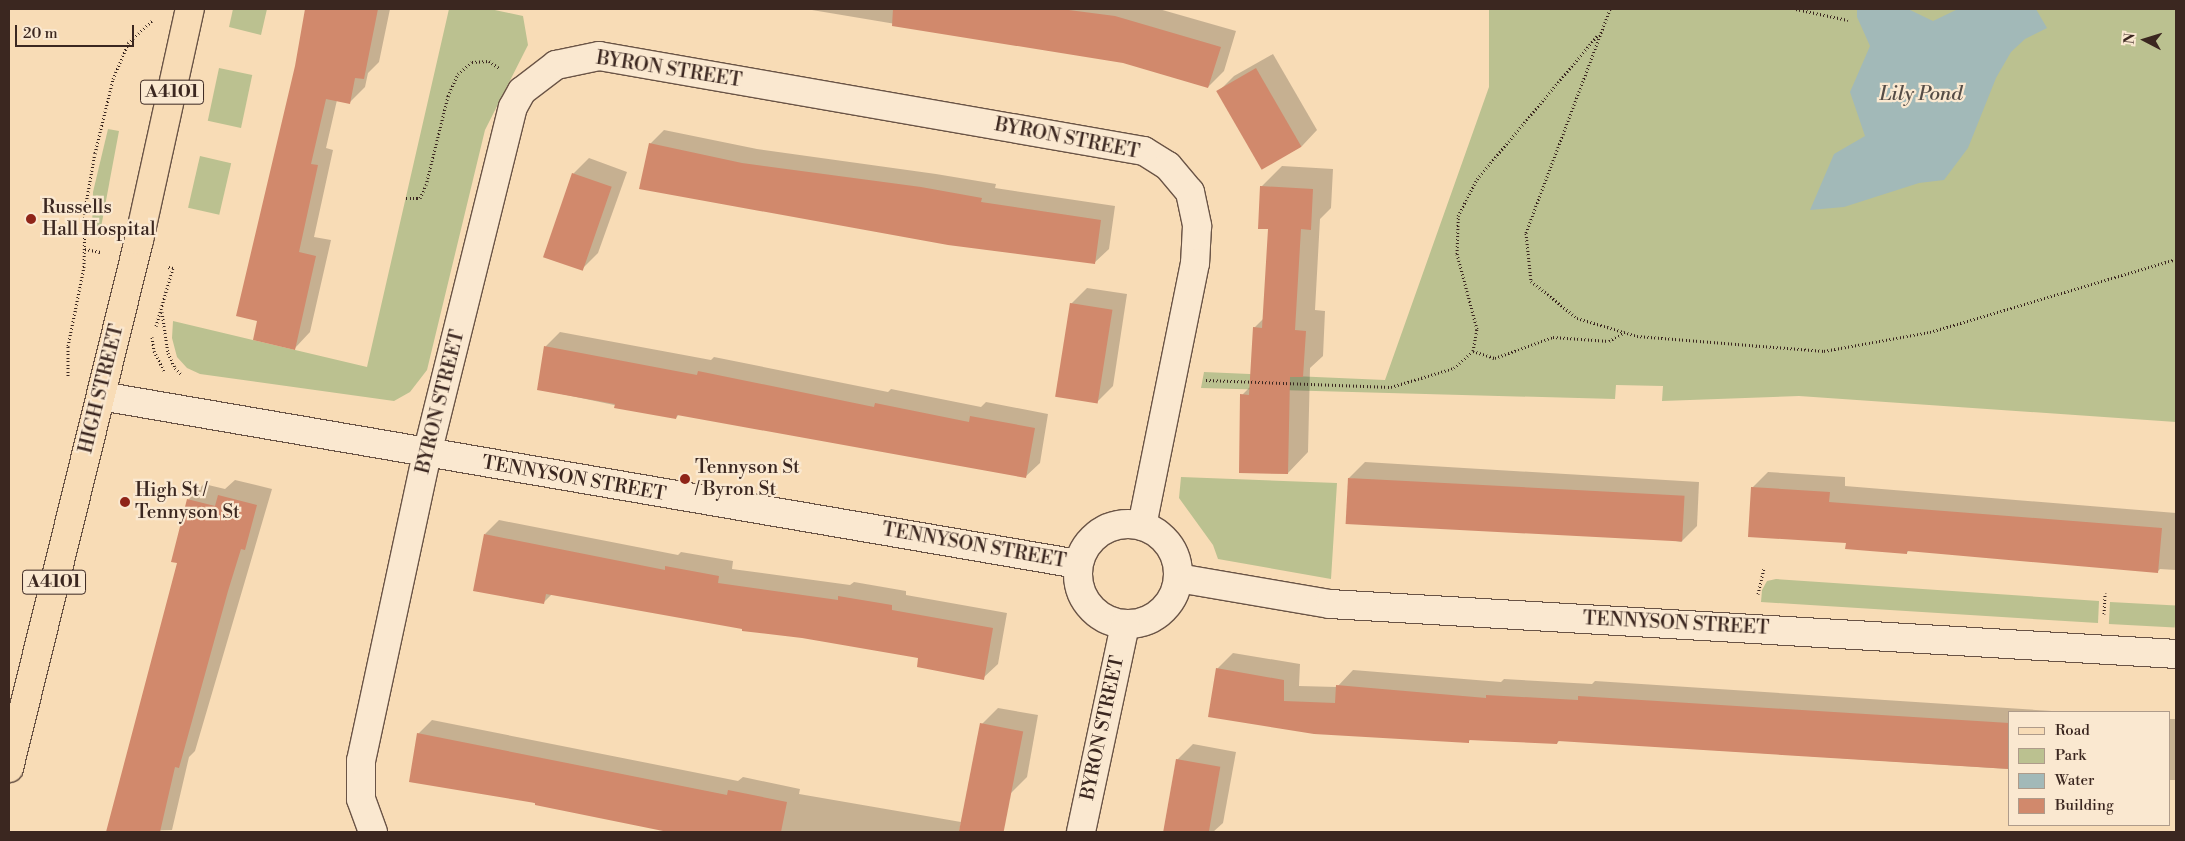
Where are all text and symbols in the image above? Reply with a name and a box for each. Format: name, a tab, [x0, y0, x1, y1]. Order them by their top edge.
scale bar	[18, 15, 136, 47]
north arrow	[2120, 15, 2170, 65]
text: 20 m	[23, 24, 58, 43]
text: N	[2121, 32, 2140, 45]
street label: BYRON STREET	[595, 47, 743, 93]
road number: A4101	[140, 76, 204, 108]
water label: Lily Pond	[1880, 82, 1962, 106]
street label: BYRON STREET	[993, 114, 1141, 164]
place label: Russells Hall Hospital	[42, 197, 156, 241]
marker: Russells Hall Hospital	[24, 212, 38, 226]
street label: HIGH STREET	[75, 322, 129, 456]
street label: BYRON STREET	[412, 328, 470, 476]
street label: TENNYSON STREET	[480, 452, 668, 506]
place label: Tennyson St / Byron St	[695, 457, 800, 501]
marker: Tennyson St / Byron St	[679, 473, 691, 485]
place label: High St / Tennyson St	[135, 480, 240, 524]
marker: High St / Tennyson St	[119, 496, 131, 508]
street label: TENNYSON STREET	[880, 519, 1068, 573]
road number: A4101	[22, 566, 86, 598]
street label: TENNYSON STREET	[1582, 608, 1770, 640]
street label: BYRON STREET	[1077, 654, 1129, 802]
legend	[2008, 711, 2170, 826]
text: Road	[2055, 721, 2090, 740]
text: Park	[2055, 746, 2086, 765]
text: Water	[2055, 771, 2094, 790]
text: Building	[2055, 796, 2114, 815]

